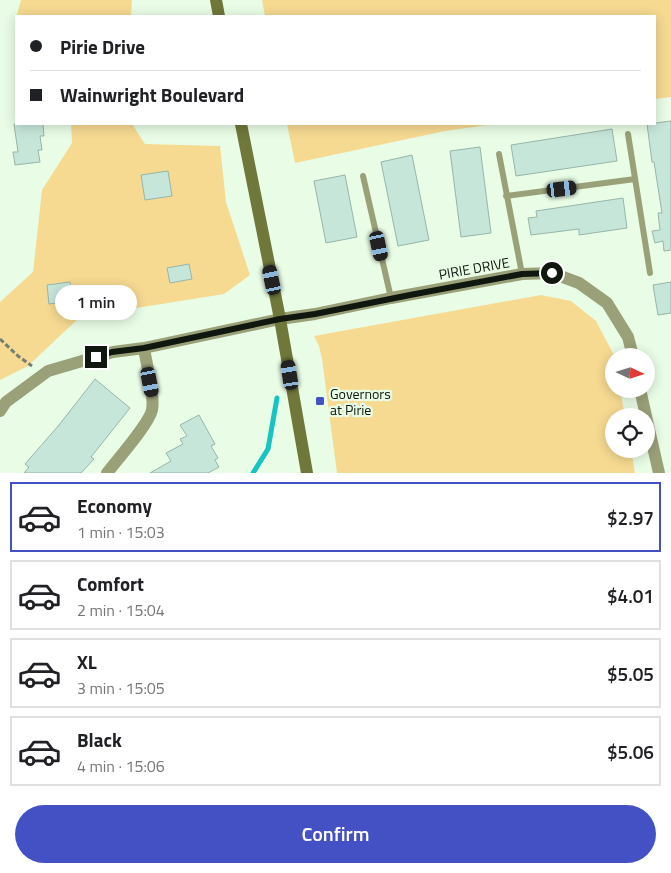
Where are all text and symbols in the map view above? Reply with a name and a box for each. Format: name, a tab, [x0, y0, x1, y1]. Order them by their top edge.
text: Pirie Drive	[60, 32, 145, 61]
text: Wainwright Boulevard	[60, 80, 244, 109]
car	[546, 180, 577, 198]
car	[368, 230, 389, 262]
street label: PIRIE DRIVE	[437, 251, 511, 285]
route start	[541, 262, 563, 284]
car	[261, 264, 282, 296]
callout: 1 min	[55, 284, 137, 320]
text: 1 min	[77, 290, 115, 314]
route end	[85, 346, 107, 368]
north arrow	[605, 348, 655, 398]
map controls	[605, 348, 655, 458]
car	[280, 359, 299, 391]
car	[139, 366, 160, 398]
place label: Governors at Pirie	[330, 383, 391, 420]
marker: Governors at Pirie	[314, 395, 326, 407]
button: locate	[605, 408, 655, 458]
text: Economy	[77, 491, 152, 520]
icon: car	[17, 495, 62, 540]
text: $2.97	[607, 503, 654, 532]
text: 1 min · 15:03	[77, 520, 165, 544]
text: Comfort	[77, 569, 144, 598]
icon: car	[17, 573, 62, 618]
text: $4.01	[607, 581, 654, 610]
text: 2 min · 15:04	[77, 598, 165, 622]
text: XL	[77, 647, 97, 676]
icon: car	[17, 651, 62, 696]
text: $5.05	[607, 659, 654, 688]
text: 3 min · 15:05	[77, 676, 165, 700]
text: Black	[77, 725, 122, 754]
icon: car	[17, 729, 62, 774]
text: $5.06	[607, 737, 654, 766]
text: 4 min · 15:06	[77, 754, 165, 778]
button: Confirm	[15, 805, 656, 863]

